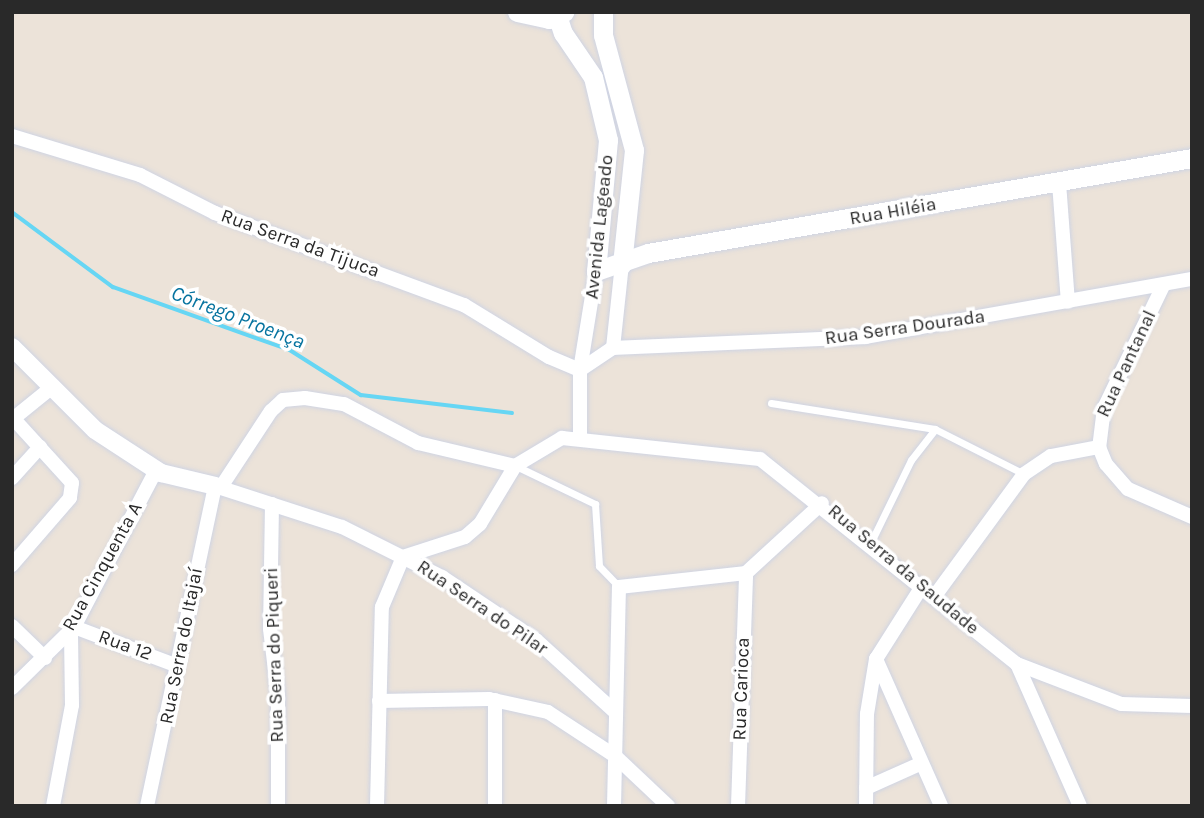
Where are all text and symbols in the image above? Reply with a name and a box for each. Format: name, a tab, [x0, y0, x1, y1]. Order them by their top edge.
street label: Avenida Lageado	[581, 154, 619, 300]
street label: Rua Hiléia	[848, 193, 938, 231]
street label: Rua Serra da Tijuca	[218, 205, 382, 283]
water label: Córrego Proença	[168, 280, 308, 354]
street label: Rua Serra Dourada	[823, 305, 987, 351]
street label: Rua Pantanal	[1092, 307, 1162, 421]
street label: Rua Cinquenta A	[58, 499, 148, 635]
street label: Rua Serra da Saudade	[823, 500, 983, 640]
street label: Rua Serra do Pilar	[412, 556, 552, 660]
street label: Rua Serra do Itajaí	[156, 566, 208, 726]
street label: Rua Serra do Piqueri	[261, 567, 289, 743]
street label: Rua 12	[95, 626, 155, 666]
street label: Rua Carioca	[729, 637, 755, 741]

